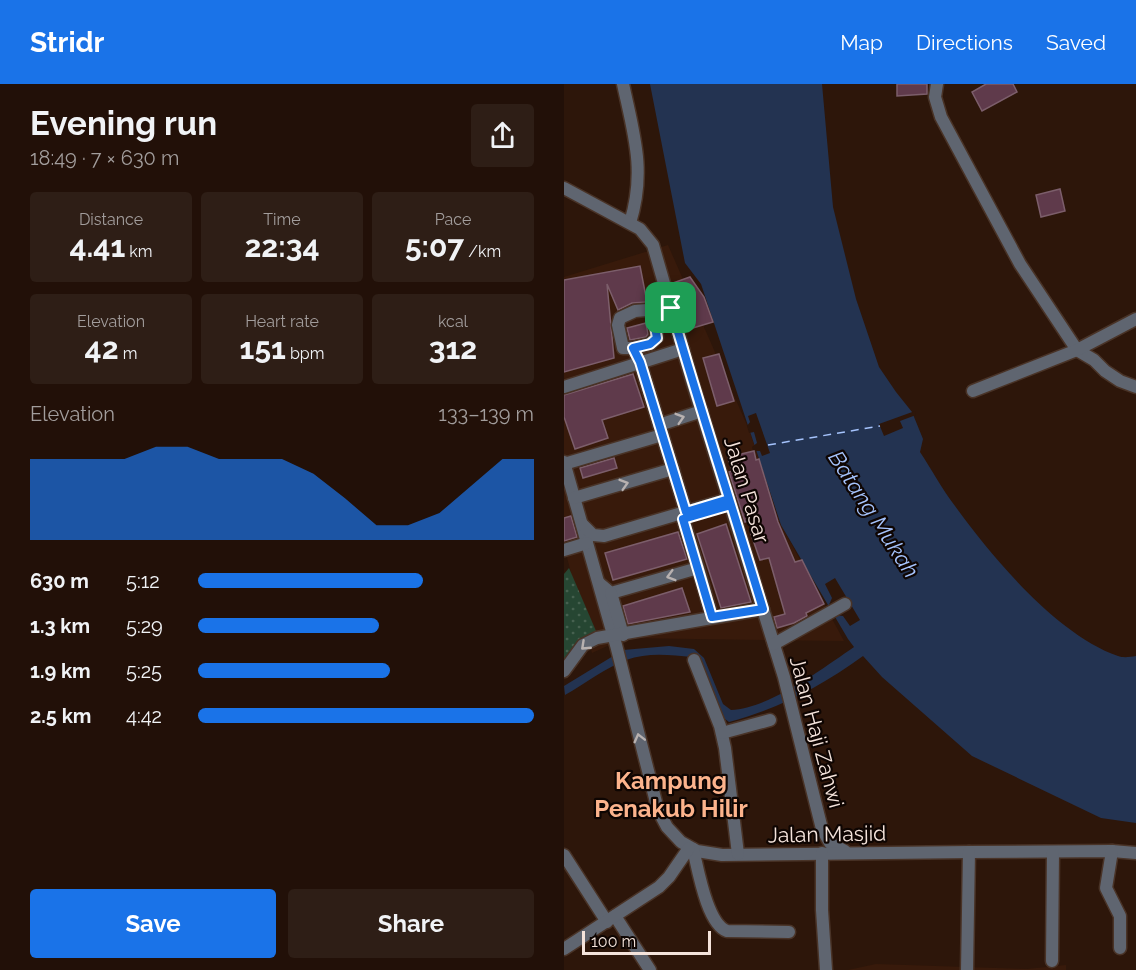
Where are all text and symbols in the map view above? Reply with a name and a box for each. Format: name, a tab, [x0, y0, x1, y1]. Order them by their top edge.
text: Stridr	[30, 26, 104, 59]
text: Map	[840, 30, 883, 55]
text: Directions	[916, 30, 1013, 55]
text: Saved	[1046, 30, 1106, 55]
text: Evening run	[30, 104, 217, 143]
button: share	[471, 104, 534, 167]
text: 18:49 · 7 × 630 m	[30, 146, 179, 170]
text: Distance	[79, 210, 143, 229]
text: Time	[263, 210, 301, 229]
text: Pace	[435, 210, 471, 229]
text: 4.41	[69, 229, 125, 264]
text: 22:34	[244, 229, 320, 264]
text: 5:07	[405, 229, 464, 264]
text: km	[125, 242, 153, 261]
text: /km	[464, 242, 501, 261]
pin	[645, 282, 696, 333]
icon: arrive	[654, 291, 687, 324]
text: Elevation	[77, 312, 145, 331]
text: Heart rate	[245, 312, 319, 331]
text: kcal	[438, 312, 468, 331]
text: 42	[85, 331, 119, 366]
text: 151	[240, 331, 286, 366]
text: 312	[429, 331, 477, 366]
text: m	[119, 344, 137, 363]
text: bpm	[286, 344, 324, 363]
text: Elevation	[30, 402, 115, 426]
text: 133–139 m	[438, 402, 534, 426]
one-way arrow	[674, 413, 685, 425]
street label: Jalan Pasar	[719, 434, 775, 547]
water label: Batang Mukah	[823, 446, 925, 582]
one-way arrow	[618, 479, 628, 491]
text: 630 m	[30, 569, 89, 593]
text: 5:12	[126, 569, 160, 593]
one-way arrow	[666, 569, 677, 581]
text: 1.3 km	[30, 614, 90, 638]
text: 5:29	[126, 614, 163, 638]
one-way arrow	[581, 639, 591, 650]
street label: Jalan Haji Zahwi	[785, 653, 849, 811]
text: 1.9 km	[30, 659, 91, 683]
text: 5:25	[126, 659, 162, 683]
text: 2.5 km	[30, 704, 91, 728]
text: 4:42	[126, 704, 162, 728]
one-way arrow	[633, 733, 646, 743]
district label: Kampung Penakub Hilir	[594, 766, 748, 823]
street label: Jalan Masjid	[768, 820, 886, 848]
button: Save	[30, 889, 276, 958]
button: Share	[288, 889, 534, 958]
scale bar	[582, 928, 711, 956]
text: 100 m	[591, 932, 636, 951]

